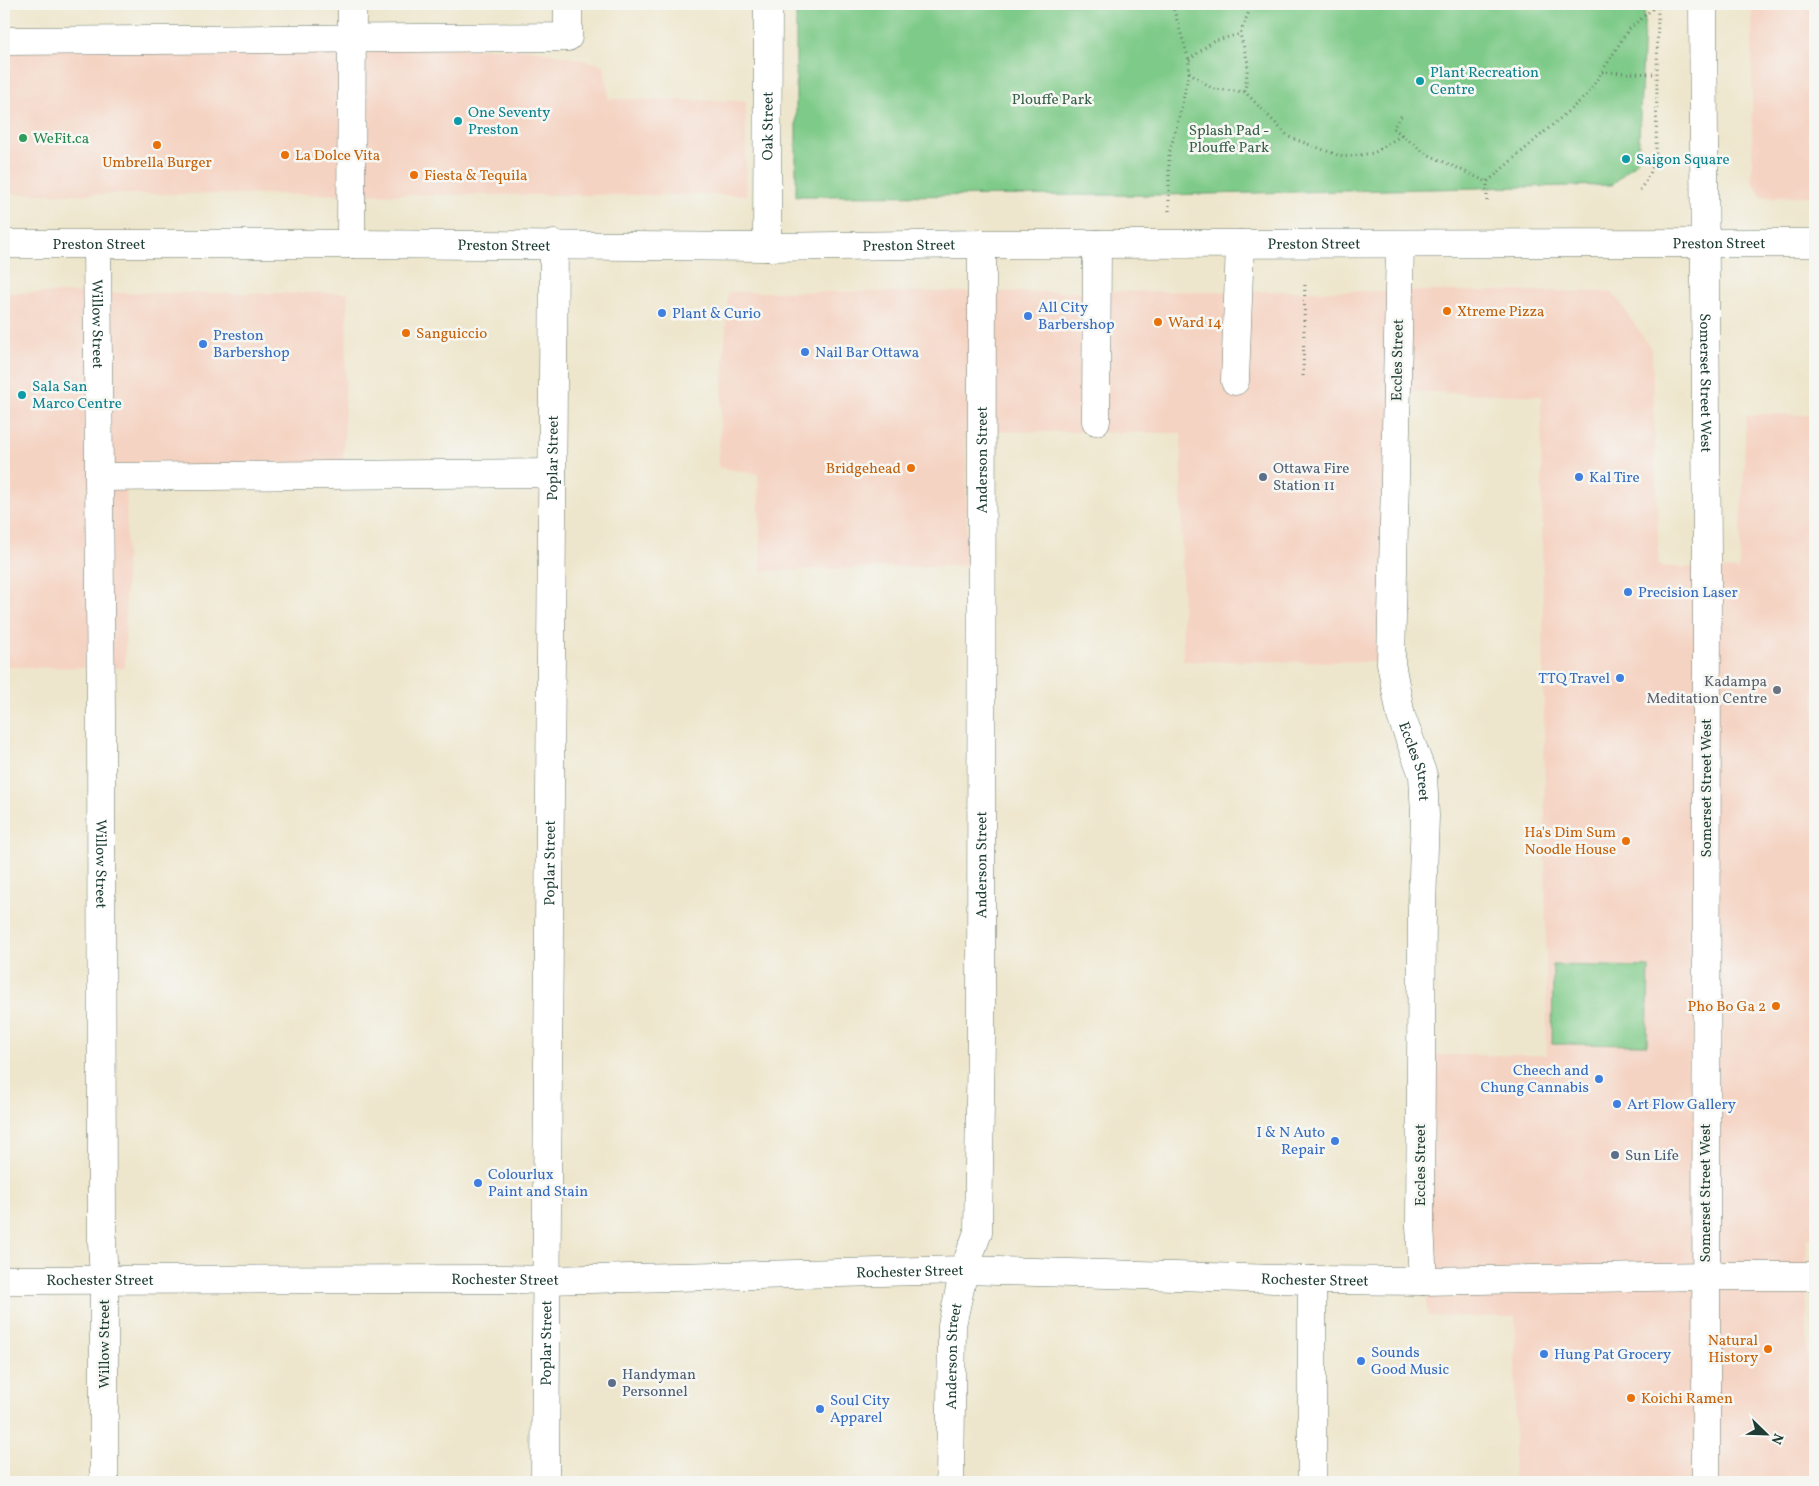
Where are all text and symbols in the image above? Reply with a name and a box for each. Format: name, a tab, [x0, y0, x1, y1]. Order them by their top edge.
place label: Plant Recreation Centre	[1430, 63, 1539, 101]
marker: Plant Recreation Centre	[1414, 75, 1426, 87]
park label: Plouffe Park	[1012, 90, 1092, 111]
street label: Oak Street	[758, 91, 780, 161]
place label: One Seventy Preston	[468, 103, 551, 141]
marker: One Seventy Preston	[452, 115, 464, 127]
park label: Splash Pad - Plouffe Park	[1189, 121, 1269, 159]
place label: WeFit.ca	[33, 129, 89, 150]
marker: WeFit.ca	[17, 132, 29, 144]
marker: Umbrella Burger	[151, 139, 163, 151]
place label: La Dolce Vita	[295, 146, 380, 167]
marker: La Dolce Vita	[279, 149, 291, 161]
place label: Saigon Square	[1636, 150, 1730, 171]
place label: Umbrella Burger	[102, 153, 212, 174]
marker: Saigon Square	[1620, 153, 1632, 165]
place label: Fiesta & Tequila	[424, 166, 527, 187]
marker: Fiesta & Tequila	[408, 169, 420, 181]
street label: Preston Street	[1672, 234, 1765, 255]
street label: Preston Street	[52, 235, 146, 256]
street label: Preston Street	[862, 235, 956, 258]
street label: Preston Street	[1267, 235, 1360, 256]
street label: Preston Street	[457, 236, 551, 257]
street label: Willow Street	[85, 279, 107, 369]
place label: All City Barbershop	[1038, 298, 1115, 336]
place label: Xtreme Pizza	[1457, 302, 1544, 323]
place label: Plant & Curio	[672, 304, 761, 325]
marker: Xtreme Pizza	[1441, 305, 1453, 317]
marker: Plant & Curio	[656, 307, 668, 319]
marker: All City Barbershop	[1022, 310, 1034, 322]
place label: Ward 14	[1168, 313, 1222, 334]
street label: Somerset Street West	[1693, 313, 1715, 453]
marker: Ward 14	[1152, 316, 1164, 328]
street label: Eccles Street	[1387, 319, 1410, 401]
place label: Sanguiccio	[416, 324, 487, 345]
place label: Preston Barbershop	[213, 326, 290, 364]
marker: Sanguiccio	[400, 327, 412, 339]
marker: Preston Barbershop	[197, 338, 209, 350]
place label: Nail Bar Ottawa	[815, 343, 919, 364]
marker: Nail Bar Ottawa	[799, 346, 811, 358]
place label: Sala San Marco Centre	[32, 377, 122, 415]
marker: Sala San Marco Centre	[16, 389, 28, 401]
street label: Anderson Street	[973, 406, 994, 513]
street label: Poplar Street	[543, 415, 565, 501]
place label: Bridgehead	[826, 459, 901, 480]
place label: Ottawa Fire Station 11	[1273, 459, 1349, 497]
marker: Bridgehead	[905, 462, 917, 474]
place label: Kal Tire	[1589, 468, 1640, 489]
marker: Ottawa Fire Station 11	[1257, 471, 1269, 483]
marker: Kal Tire	[1573, 471, 1585, 483]
place label: Precision Laser	[1638, 583, 1738, 604]
marker: Precision Laser	[1622, 586, 1634, 598]
place label: TTQ Travel	[1538, 669, 1610, 690]
marker: TTQ Travel	[1614, 672, 1626, 684]
place label: Kadampa Meditation Centre	[1647, 672, 1767, 710]
marker: Kadampa Meditation Centre	[1771, 684, 1783, 696]
street label: Somerset Street West	[1697, 718, 1718, 858]
street label: Eccles Street	[1392, 719, 1433, 802]
street label: Anderson Street	[972, 811, 993, 918]
street label: Willow Street	[89, 819, 110, 909]
street label: Poplar Street	[540, 820, 562, 906]
place label: Ha's Dim Sum Noodle House	[1524, 823, 1616, 861]
marker: Ha's Dim Sum Noodle House	[1620, 835, 1632, 847]
place label: Pho Bo Ga 2	[1688, 997, 1766, 1018]
marker: Pho Bo Ga 2	[1770, 1000, 1782, 1012]
place label: Cheech and Chung Cannabis	[1480, 1061, 1589, 1099]
marker: Cheech and Chung Cannabis	[1593, 1073, 1605, 1085]
place label: Art Flow Gallery	[1627, 1095, 1736, 1116]
marker: Art Flow Gallery	[1611, 1098, 1623, 1110]
place label: I & N Auto Repair	[1257, 1123, 1325, 1161]
street label: Somerset Street West	[1696, 1123, 1717, 1263]
street label: Eccles Street	[1411, 1124, 1432, 1206]
marker: I & N Auto Repair	[1329, 1135, 1341, 1147]
place label: Sun Life	[1625, 1146, 1679, 1167]
marker: Sun Life	[1609, 1149, 1621, 1161]
place label: Colourlux Paint and Stain	[488, 1165, 588, 1203]
marker: Colourlux Paint and Stain	[472, 1177, 484, 1189]
street label: Rochester Street	[856, 1261, 964, 1285]
street label: Rochester Street	[451, 1270, 559, 1292]
street label: Rochester Street	[1261, 1270, 1369, 1293]
street label: Rochester Street	[46, 1271, 154, 1292]
street label: Willow Street	[95, 1299, 116, 1389]
street label: Poplar Street	[537, 1300, 558, 1386]
street label: Anderson Street	[942, 1301, 969, 1410]
place label: Natural History	[1708, 1331, 1758, 1369]
place label: Sounds Good Music	[1371, 1343, 1449, 1381]
marker: Natural History	[1762, 1343, 1774, 1355]
place label: Hung Pat Grocery	[1554, 1345, 1671, 1366]
marker: Hung Pat Grocery	[1538, 1348, 1550, 1360]
marker: Sounds Good Music	[1355, 1355, 1367, 1367]
place label: Handyman Personnel	[622, 1365, 696, 1403]
marker: Handyman Personnel	[606, 1377, 618, 1389]
place label: Koichi Ramen	[1641, 1389, 1733, 1410]
place label: Soul City Apparel	[830, 1391, 890, 1429]
marker: Koichi Ramen	[1625, 1392, 1637, 1404]
marker: Soul City Apparel	[814, 1403, 826, 1415]
north arrow	[1742, 1408, 1792, 1458]
text: N	[1766, 1430, 1787, 1447]

